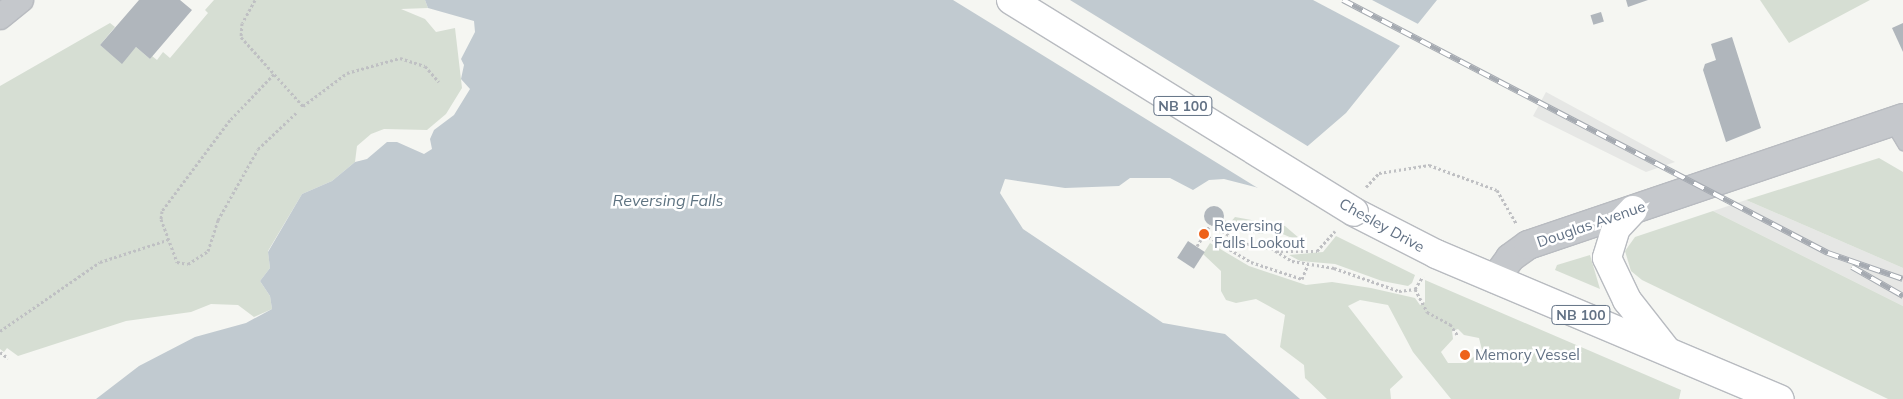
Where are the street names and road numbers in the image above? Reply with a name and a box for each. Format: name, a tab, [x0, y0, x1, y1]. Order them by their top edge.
road number: NB 100	[1153, 94, 1213, 118]
street label: Chesley Drive	[1336, 194, 1428, 256]
street label: Douglas Avenue	[1534, 197, 1648, 251]
road number: NB 100	[1551, 304, 1611, 326]

